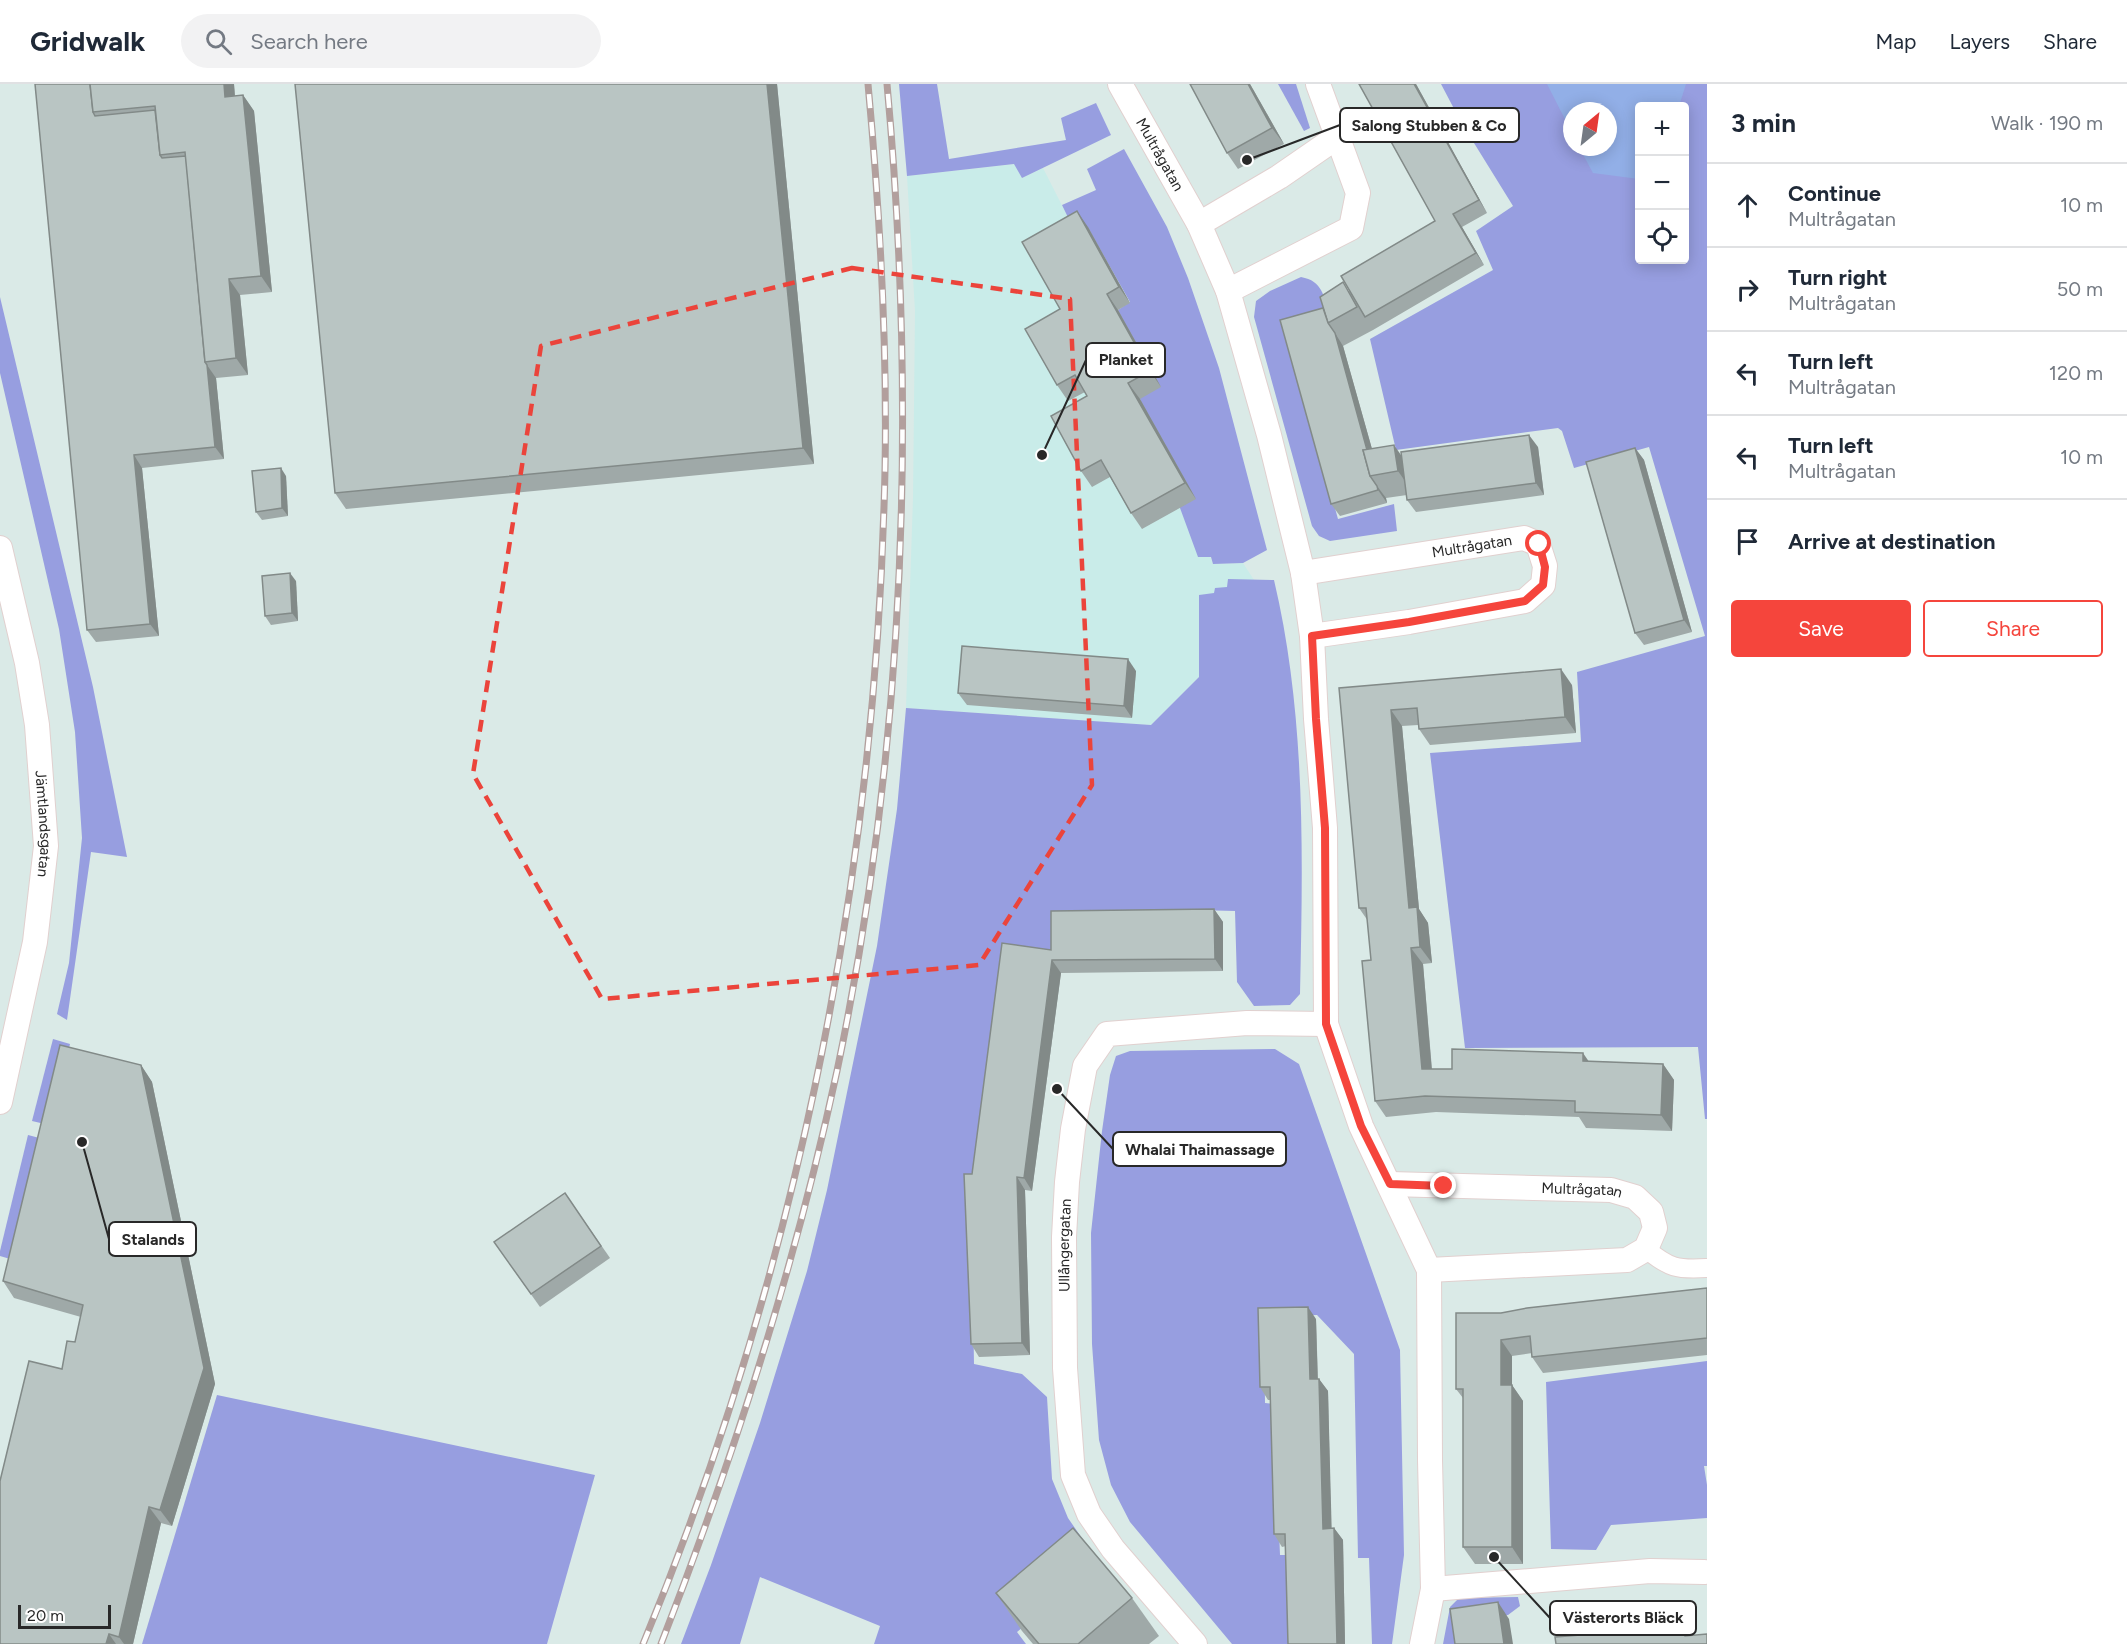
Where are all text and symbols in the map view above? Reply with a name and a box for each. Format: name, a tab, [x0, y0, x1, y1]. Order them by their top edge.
search box	[181, 14, 601, 68]
text: Gridwalk	[30, 24, 145, 58]
icon: search	[202, 25, 235, 58]
text: Search here	[250, 28, 368, 55]
text: Map	[1876, 29, 1916, 54]
text: Layers	[1949, 29, 2010, 54]
text: Share	[2043, 29, 2097, 54]
north arrow	[1563, 102, 1617, 156]
map controls	[1635, 102, 1689, 264]
button: +	[1635, 102, 1689, 156]
text: 3 min	[1731, 107, 1796, 139]
callout: Salong Stubben & Co	[1340, 108, 1519, 142]
text: Walk · 190 m	[1991, 111, 2103, 135]
street label: Multrågatan	[1132, 115, 1188, 194]
text: Salong Stubben & Co	[1351, 116, 1507, 135]
button: −	[1635, 156, 1689, 210]
text: Continue	[1788, 180, 1881, 207]
icon: ahead	[1731, 189, 1764, 222]
text: 10 m	[2060, 193, 2103, 217]
text: Multrågatan	[1788, 207, 1896, 231]
button: locate	[1635, 210, 1689, 264]
text: Turn right	[1788, 264, 1887, 291]
icon: right	[1731, 273, 1764, 306]
text: 50 m	[2057, 277, 2103, 301]
text: Multrågatan	[1788, 291, 1896, 315]
callout: Planket	[1086, 343, 1165, 377]
text: Turn left	[1788, 348, 1874, 375]
text: Planket	[1099, 350, 1153, 369]
icon: left	[1731, 357, 1764, 390]
text: 120 m	[2049, 361, 2103, 385]
text: Multrågatan	[1788, 375, 1896, 399]
text: Turn left	[1788, 432, 1874, 459]
icon: left	[1731, 441, 1764, 474]
text: 10 m	[2060, 445, 2103, 469]
text: Multrågatan	[1788, 459, 1896, 483]
icon: arrive	[1731, 525, 1764, 558]
text: Arrive at destination	[1788, 528, 1996, 555]
route start	[1525, 530, 1551, 556]
street label: Multrågatan	[1431, 531, 1513, 561]
button: Save	[1731, 600, 1911, 657]
button: Share	[1923, 600, 2103, 657]
street label: Jämtlandsgatan	[31, 770, 55, 878]
callout: Whalai Thaimassage	[1113, 1132, 1286, 1166]
text: Whalai Thaimassage	[1125, 1140, 1275, 1159]
route end	[1430, 1172, 1456, 1198]
street label: Multrågatan	[1541, 1179, 1624, 1202]
street label: Ullångergatan	[1055, 1198, 1075, 1292]
callout: Stalands	[109, 1222, 196, 1256]
text: Stalands	[121, 1230, 185, 1249]
callout: Västerorts Bläck	[1550, 1601, 1696, 1635]
scale bar	[18, 1602, 111, 1630]
text: 20 m	[27, 1606, 64, 1625]
text: Västerorts Bläck	[1562, 1608, 1684, 1627]

